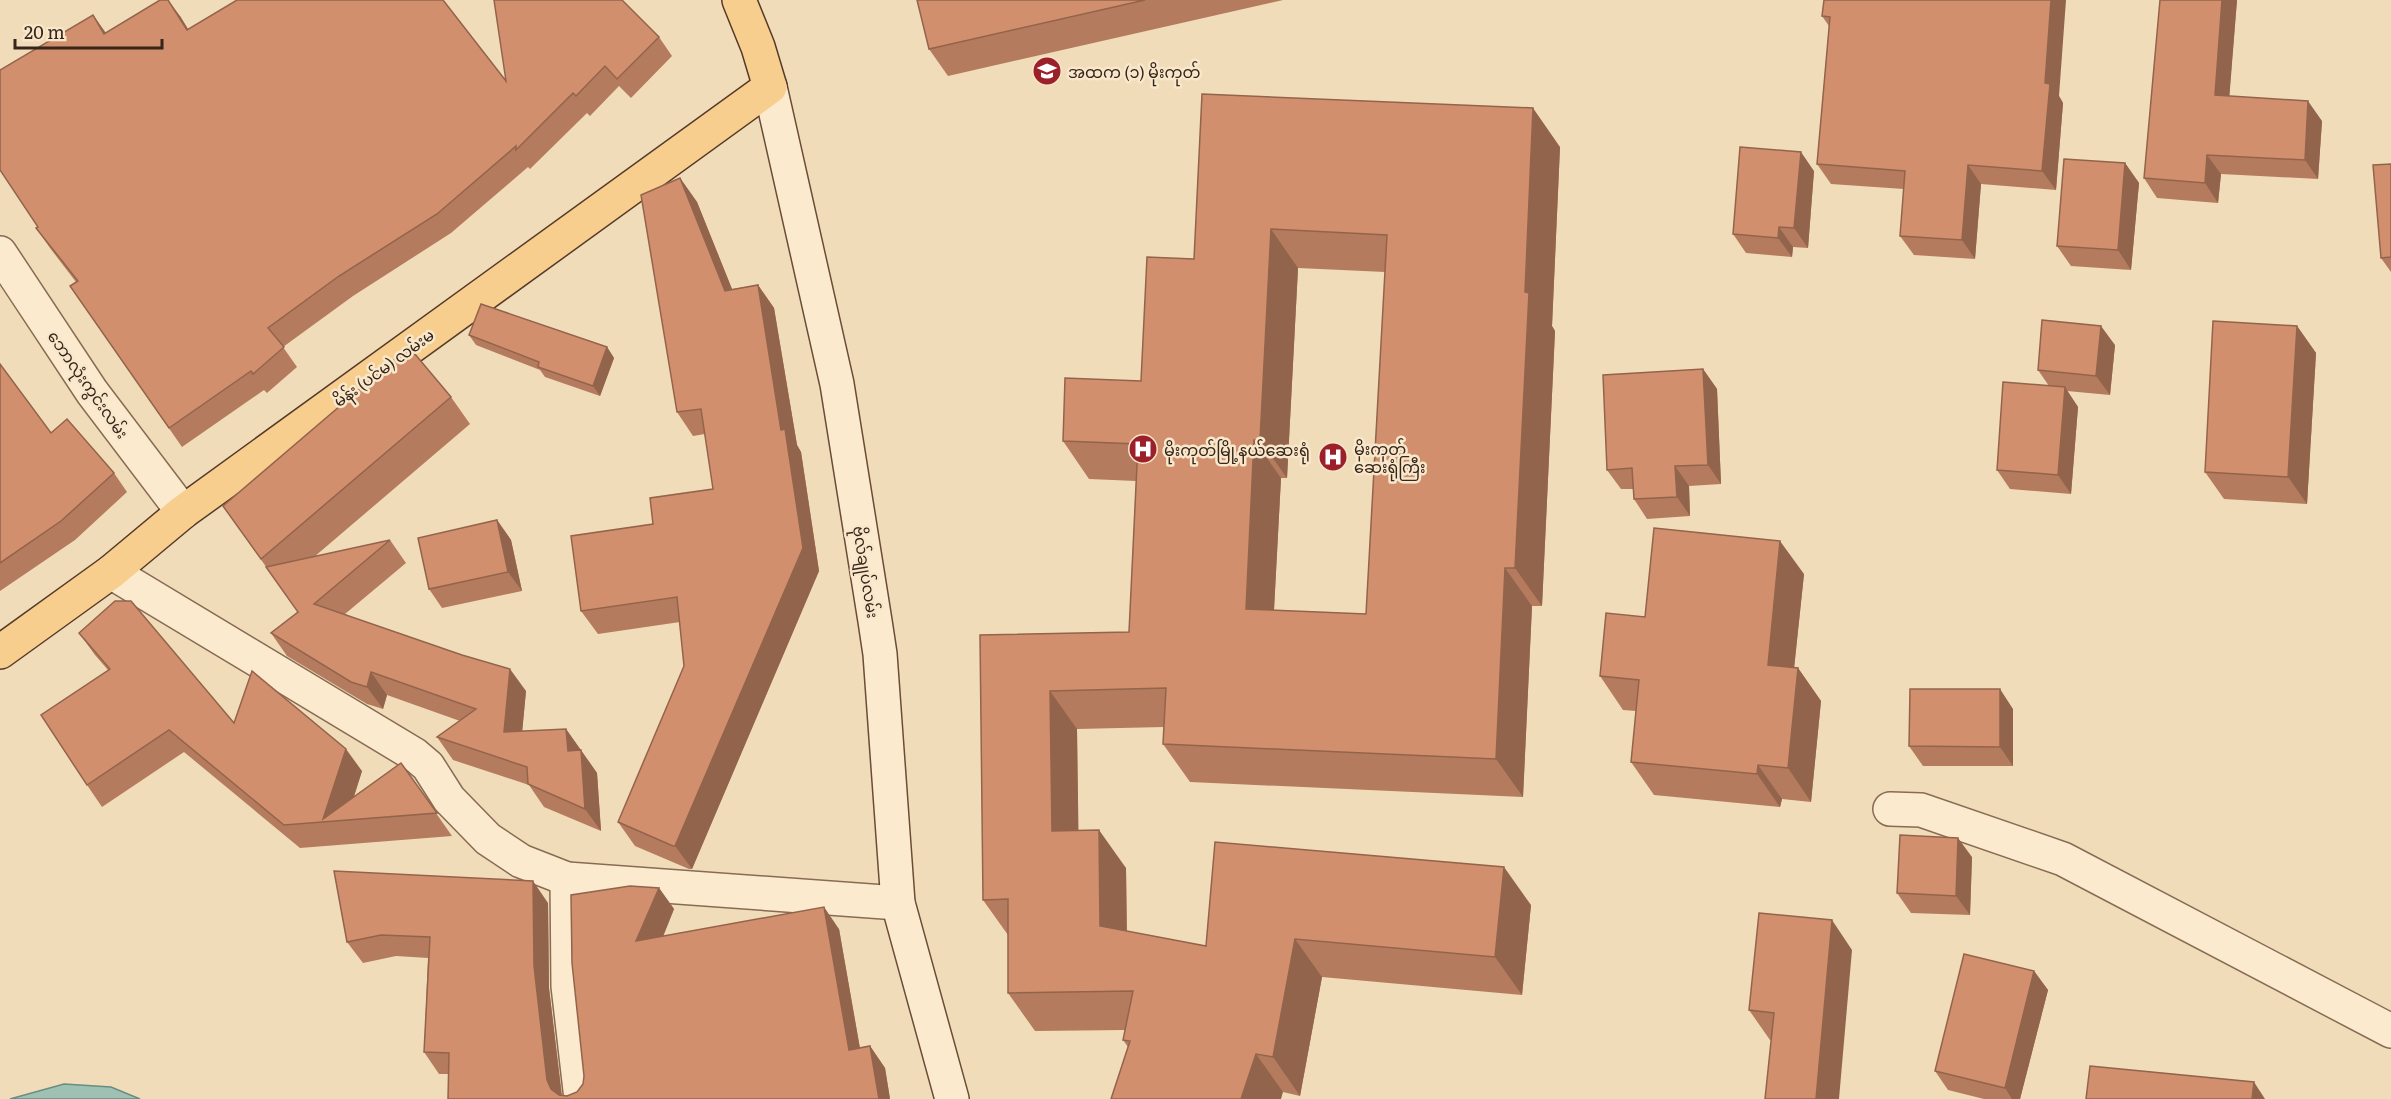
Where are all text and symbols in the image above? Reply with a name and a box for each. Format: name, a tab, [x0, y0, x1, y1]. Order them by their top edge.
scale bar	[15, 12, 162, 50]
text: 20 m	[24, 18, 65, 45]
school or university icon: အထက (၁) မိုးကုတ်	[1031, 55, 1063, 87]
place label: အထက (၁) မိုးကုတ်	[1068, 59, 1200, 87]
street label: မိန်း (ပင်မ) လမ်းမ	[328, 322, 440, 414]
street label: ‌ဘောလုံးကွင်းလမ်း	[39, 325, 135, 445]
hospital icon: မိုးကုတ်မြို့နယ်ဆေးရုံ	[1127, 433, 1159, 465]
place label: မိုးကုတ်‌ ‌ဆေးရုံကြီး	[1354, 436, 1426, 482]
place label: မိုးကုတ်မြို့နယ်ဆေးရုံ	[1164, 437, 1310, 465]
hospital icon: မိုးကုတ်‌ ‌ဆေးရုံကြီး	[1317, 441, 1349, 473]
street label: ဗိုလ်‌ချုပ်‌လမ်း	[844, 524, 886, 620]

